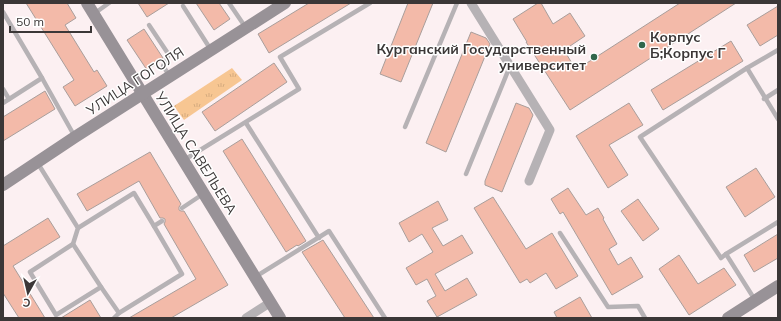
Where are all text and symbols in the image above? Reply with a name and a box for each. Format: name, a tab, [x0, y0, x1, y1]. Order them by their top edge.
scale bar	[10, 8, 91, 34]
text: 50 m	[16, 14, 44, 29]
place label: Корпус Б;Корпус Г	[650, 28, 725, 62]
place label: Курганский Государственный университет	[376, 40, 586, 74]
marker: Корпус Б;Корпус Г	[637, 40, 647, 50]
street label: УЛИЦА ГОГОЛЯ	[82, 43, 187, 120]
marker: Курганский Государственный университет	[589, 52, 599, 62]
street label: УЛИЦА САВЕЛЬЕВА	[150, 88, 241, 218]
north arrow	[8, 273, 48, 313]
text: С	[21, 295, 31, 310]

